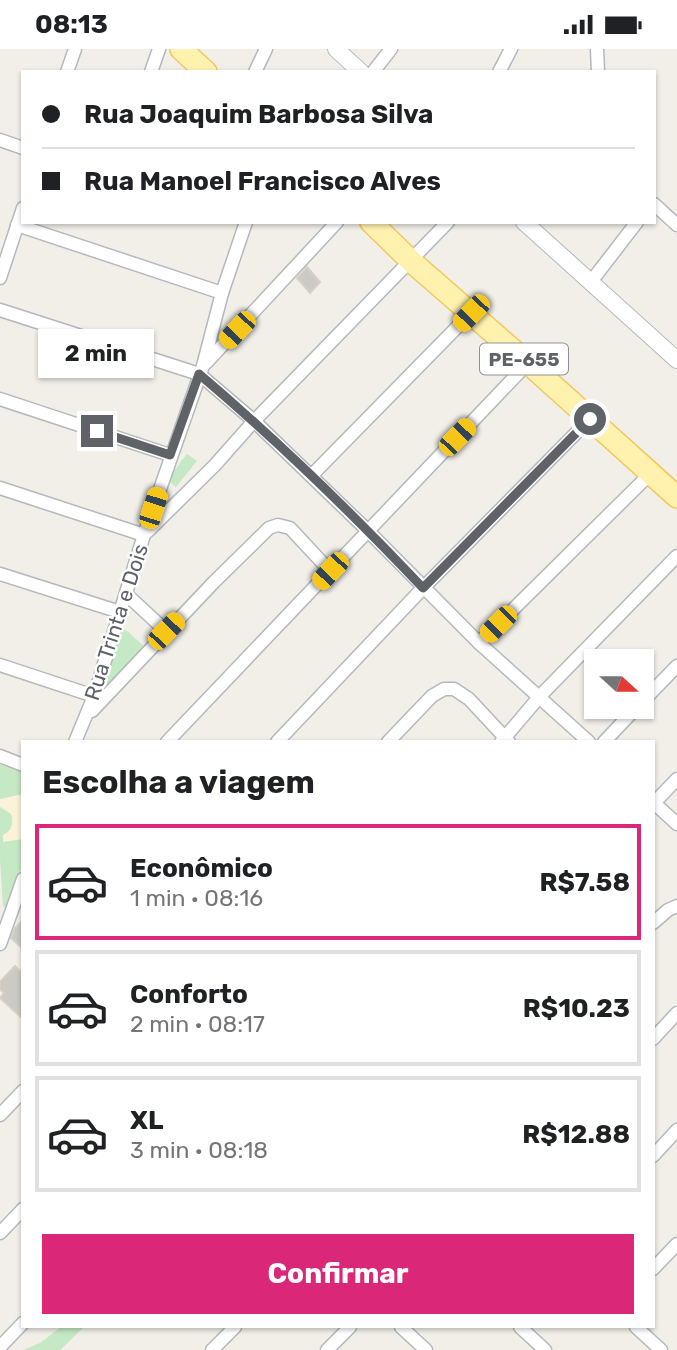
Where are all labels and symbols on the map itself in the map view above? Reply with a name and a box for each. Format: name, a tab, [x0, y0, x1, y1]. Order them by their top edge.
car	[449, 291, 494, 335]
car	[215, 307, 260, 353]
callout: 2 min	[39, 329, 155, 379]
road number: PE-655	[480, 343, 568, 375]
route start	[574, 403, 606, 435]
route end	[81, 415, 113, 447]
car	[435, 415, 480, 459]
car	[137, 485, 170, 531]
street label: Rua Trinta e Dois	[79, 541, 153, 703]
car	[308, 548, 353, 594]
car	[476, 602, 521, 646]
car	[144, 609, 189, 653]
north arrow	[584, 649, 654, 719]

